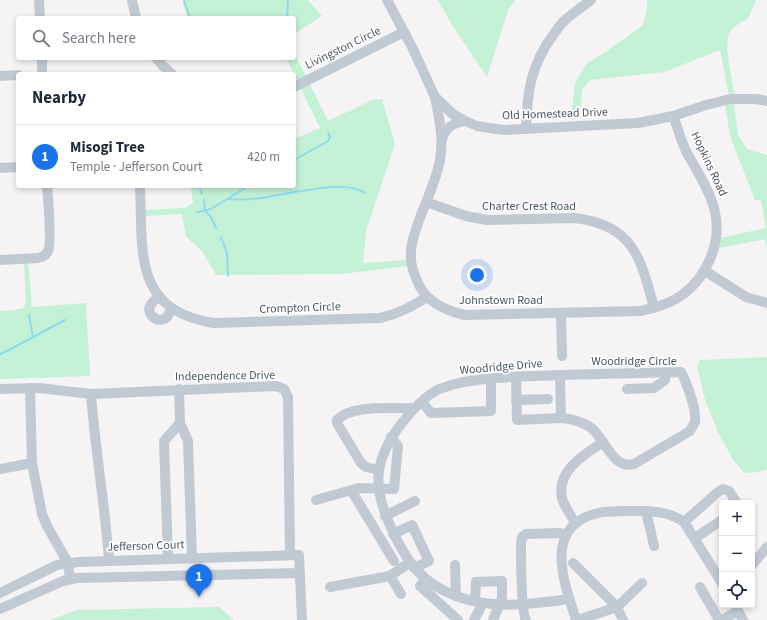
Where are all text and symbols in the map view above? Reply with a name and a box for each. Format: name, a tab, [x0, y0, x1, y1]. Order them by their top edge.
search box	[16, 16, 296, 60]
street label: Livingston Circle	[302, 22, 384, 74]
icon: search	[30, 27, 52, 49]
text: Search here	[62, 28, 136, 49]
text: Nearby	[32, 86, 86, 110]
street label: Old Homestead Drive	[502, 104, 608, 124]
street label: Hopkins Road	[687, 129, 731, 199]
text: Misogi Tree	[70, 137, 145, 158]
text: 1	[42, 148, 48, 166]
text: 420 m	[247, 148, 280, 166]
text: Temple · Jefferson Court	[70, 158, 202, 176]
street label: Charter Crest Road	[482, 198, 576, 215]
your location	[467, 265, 487, 285]
street label: Johnstown Road	[459, 292, 543, 309]
street label: Crompton Circle	[259, 298, 341, 318]
street label: Woodridge Circle	[591, 353, 677, 370]
street label: Woodridge Drive	[459, 355, 543, 379]
street label: Independence Drive	[175, 367, 275, 385]
map controls	[719, 500, 755, 608]
button: +	[719, 500, 755, 536]
street label: Jefferson Court	[107, 536, 185, 556]
button: −	[719, 536, 755, 572]
pin: 1	[186, 564, 212, 597]
button: locate	[719, 572, 755, 608]

